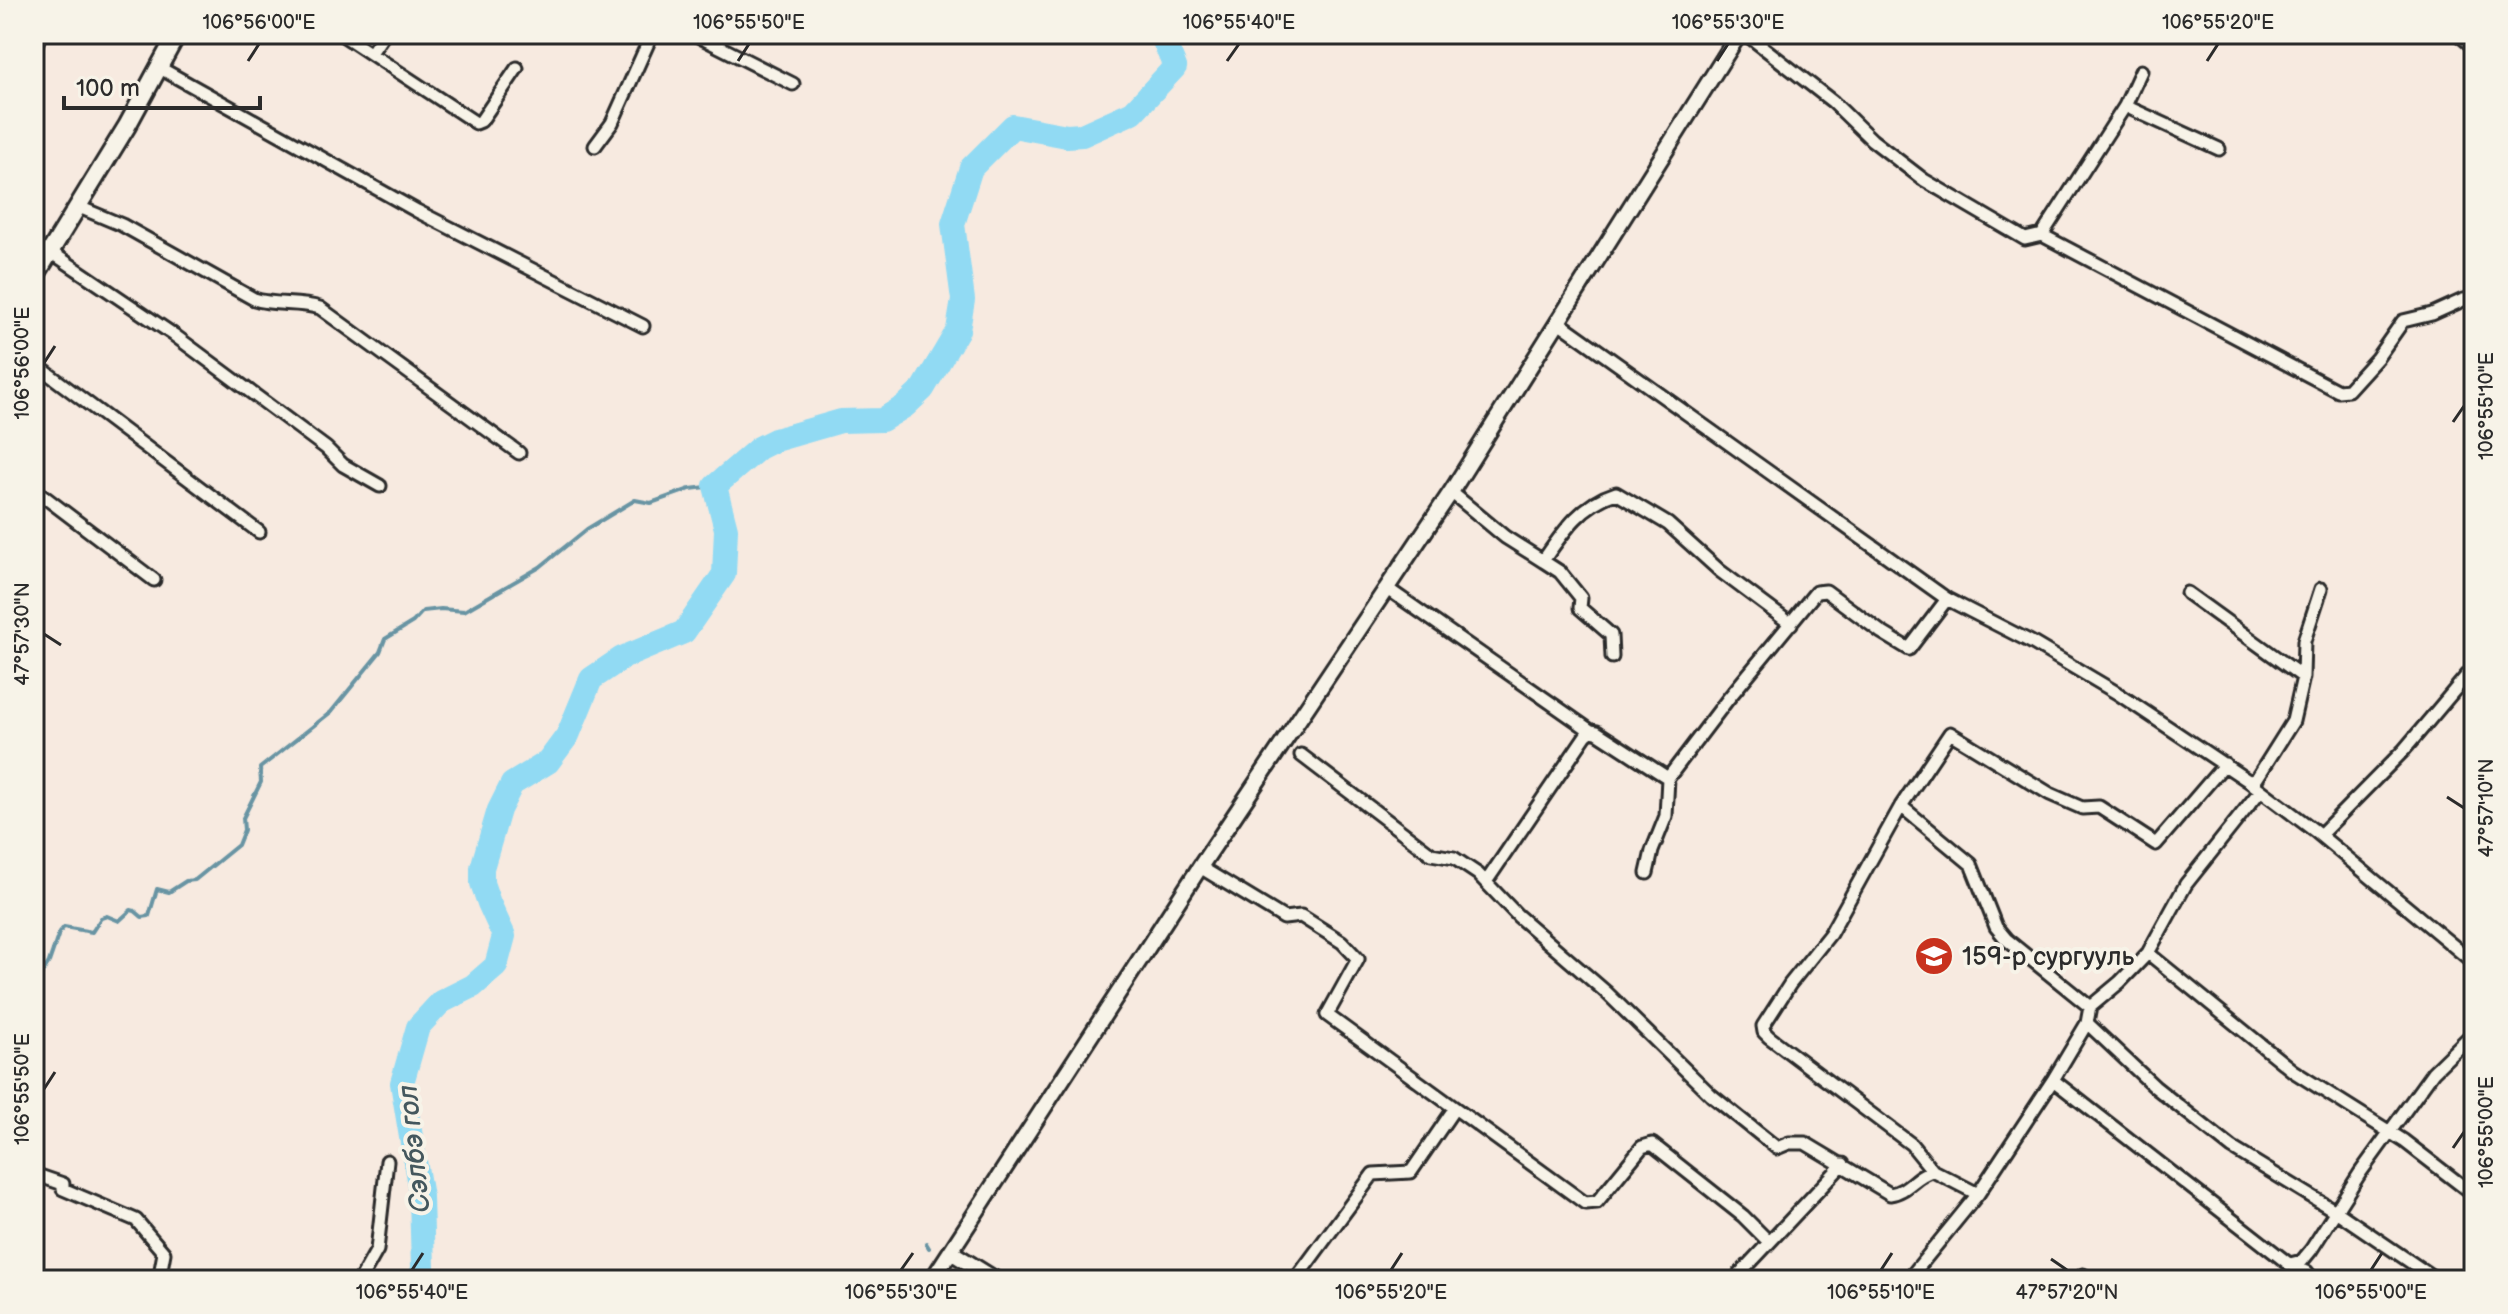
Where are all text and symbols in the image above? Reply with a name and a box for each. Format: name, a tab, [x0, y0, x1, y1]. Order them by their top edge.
text: 106°56'00"E	[203, 11, 315, 35]
text: 106°55'50"E	[693, 11, 805, 35]
text: 106°55'40"E	[1183, 11, 1295, 35]
text: 106°55'30"E	[1672, 11, 1784, 35]
text: 106°55'20"E	[2162, 11, 2274, 35]
scale bar	[64, 60, 260, 110]
text: 100 m	[76, 74, 140, 103]
text: 106°56'00"E	[11, 307, 35, 419]
text: 106°55'10"E	[2475, 352, 2499, 460]
text: 47°57'30"N	[11, 582, 35, 686]
text: 47°57'10"N	[2475, 759, 2499, 858]
school or university icon: 159-р сургууль	[1913, 935, 1955, 977]
place label: 159-р сургууль	[1962, 942, 2135, 973]
text: 106°55'50"E	[11, 1033, 35, 1145]
text: 106°55'00"E	[2475, 1076, 2499, 1188]
water label: Сэлбэ гол	[391, 1083, 438, 1214]
text: 106°55'40"E	[356, 1281, 468, 1305]
text: 106°55'30"E	[845, 1281, 957, 1305]
text: 106°55'20"E	[1335, 1281, 1447, 1305]
text: 106°55'10"E	[1827, 1281, 1935, 1305]
text: 47°57'20"N	[2015, 1281, 2119, 1305]
text: 106°55'00"E	[2315, 1281, 2427, 1305]

